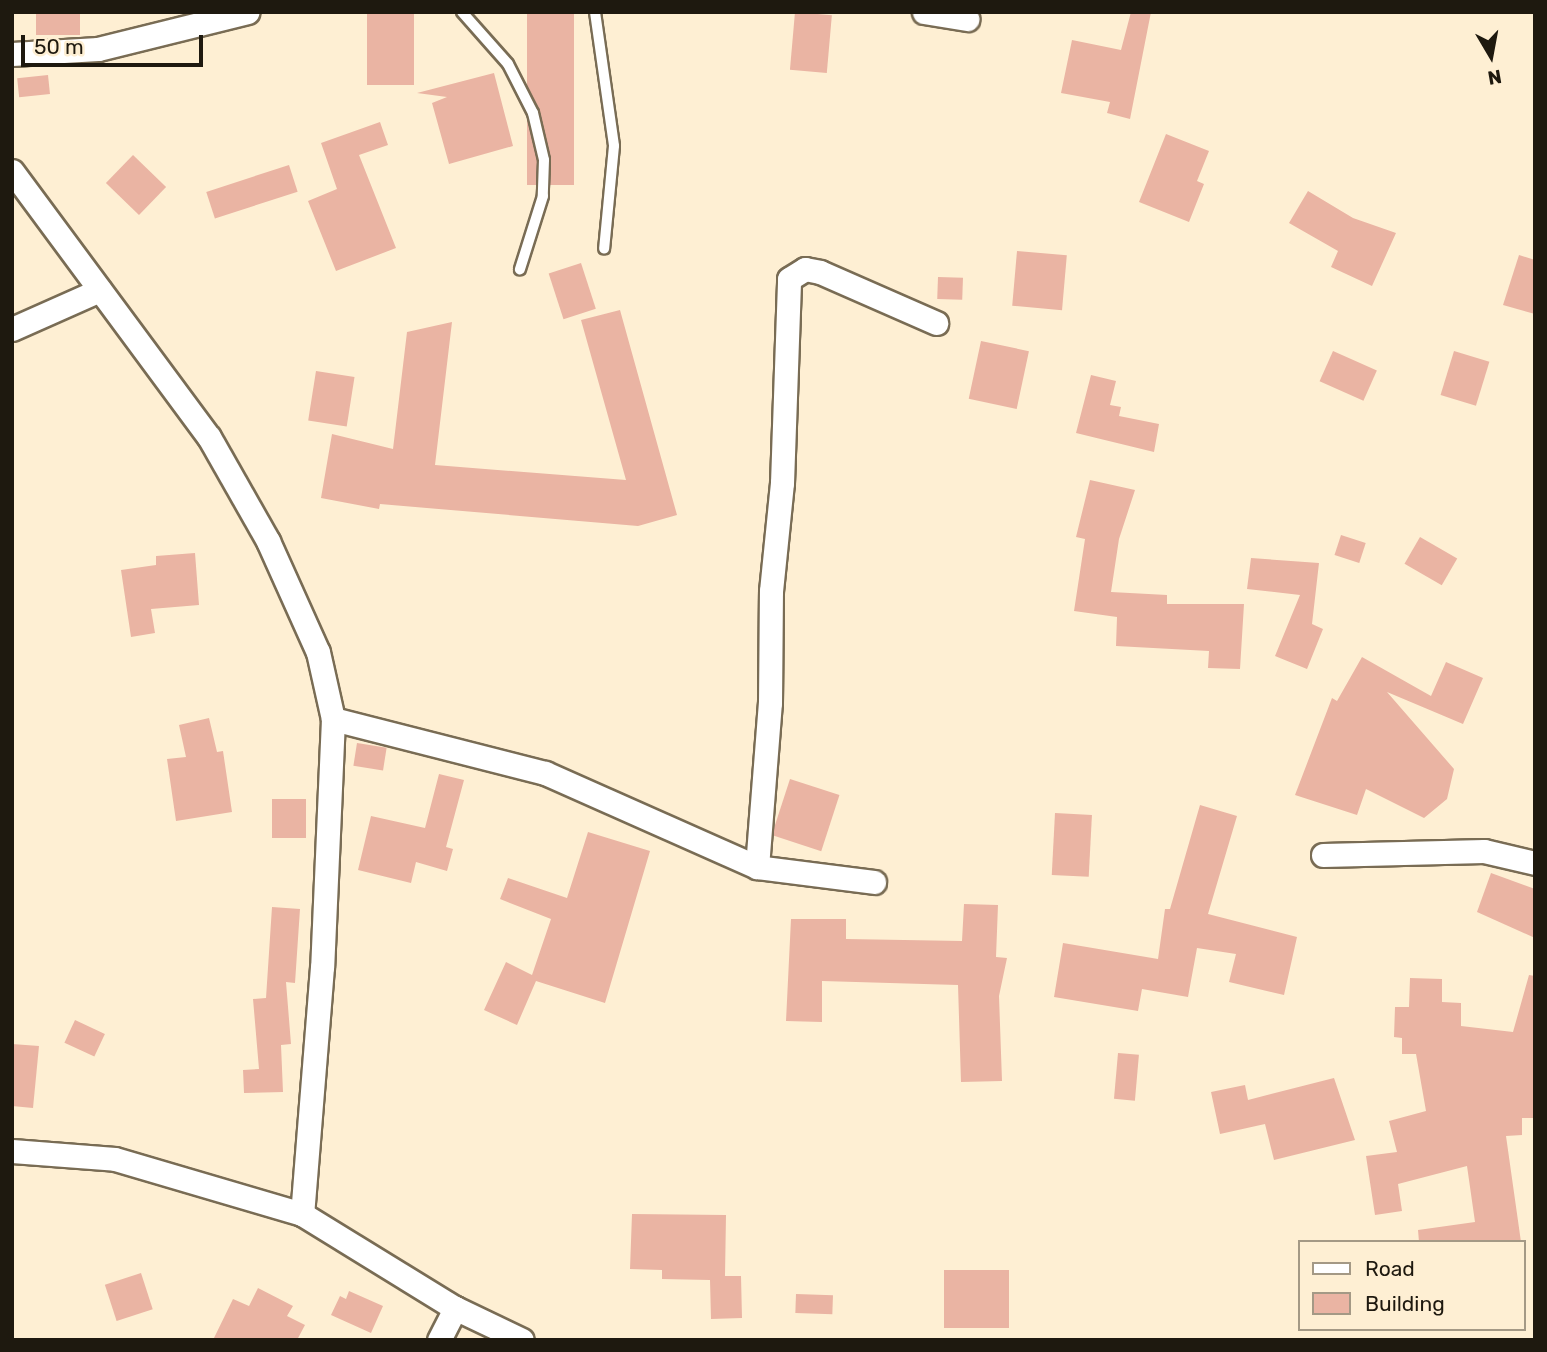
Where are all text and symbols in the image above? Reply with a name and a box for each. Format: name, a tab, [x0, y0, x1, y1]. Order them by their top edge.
scale bar	[24, 21, 206, 65]
north arrow	[1456, 21, 1526, 91]
text: 50 m	[34, 34, 84, 59]
text: N	[1486, 65, 1503, 90]
legend	[1298, 1240, 1526, 1331]
text: Road	[1365, 1256, 1415, 1281]
text: Building	[1365, 1291, 1445, 1316]

